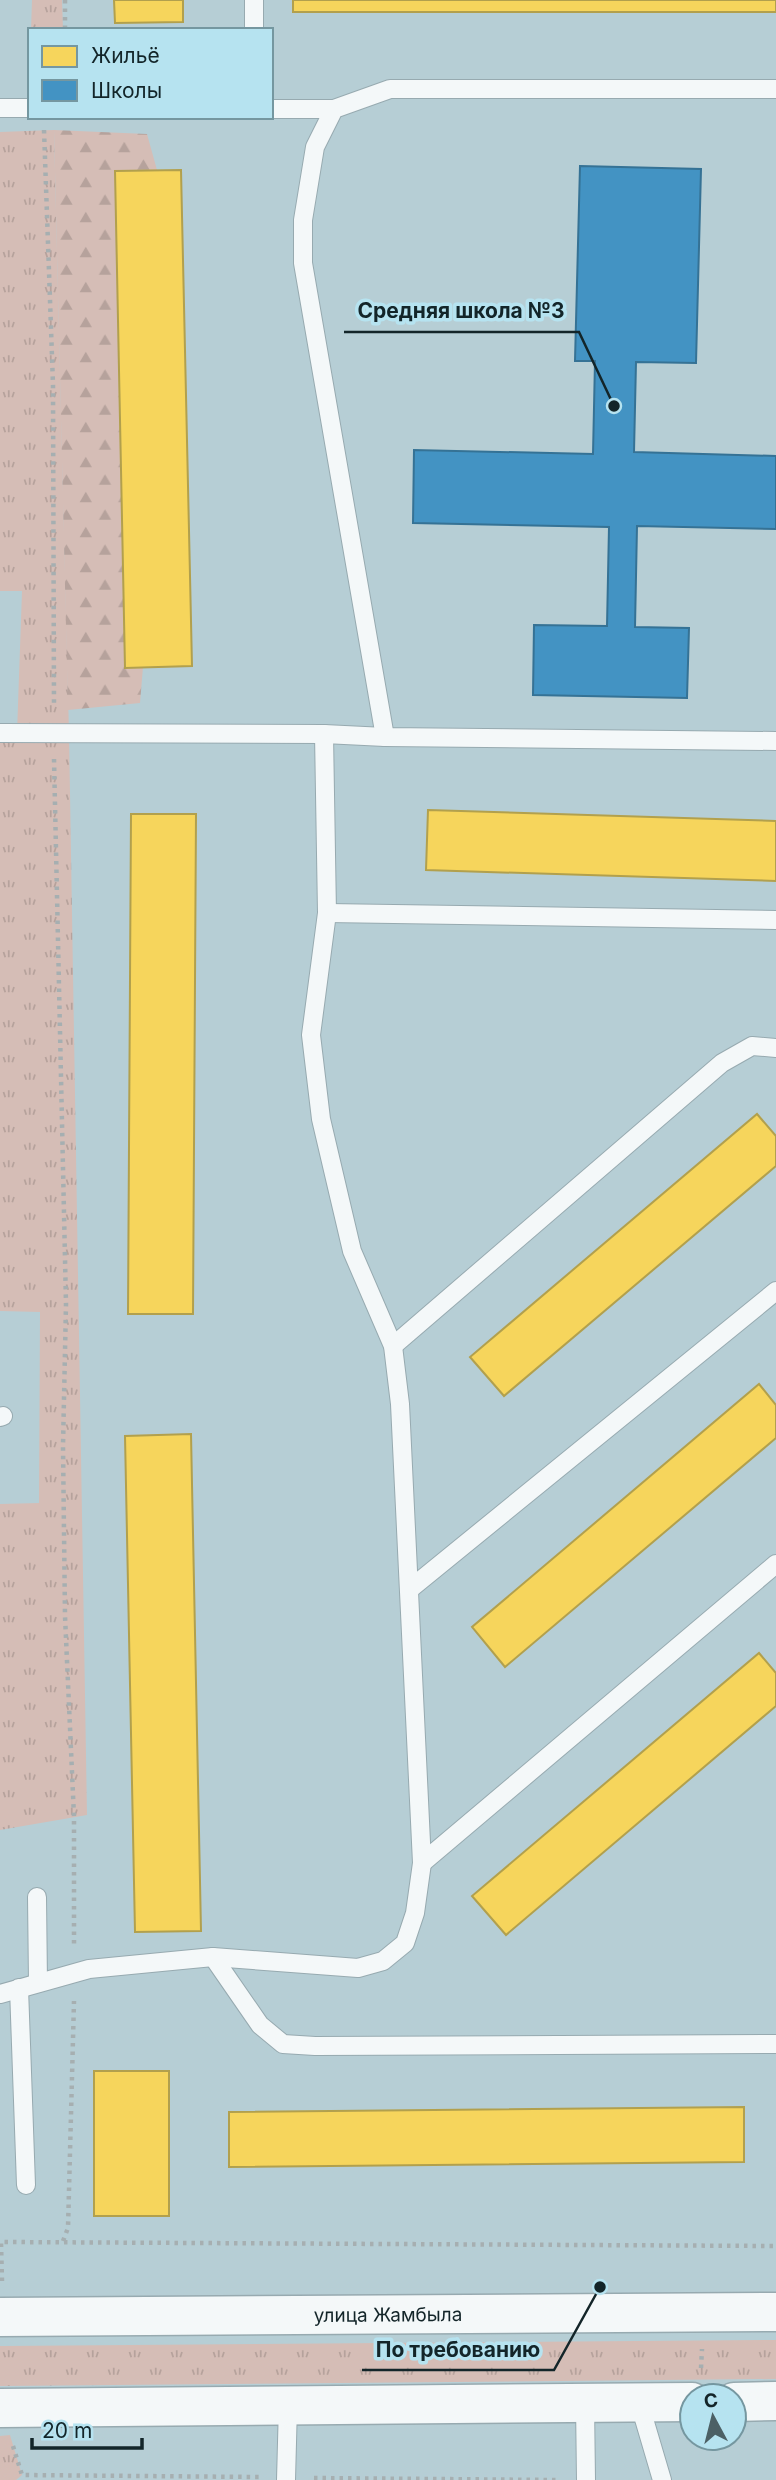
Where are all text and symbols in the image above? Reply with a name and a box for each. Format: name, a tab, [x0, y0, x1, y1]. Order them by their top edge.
legend	[28, 28, 273, 119]
text: Жильё	[91, 43, 160, 68]
text: Школы	[91, 78, 162, 103]
callout: Средняя школа №3	[344, 290, 579, 332]
text: Средняя школа №3	[358, 298, 564, 323]
street label: улица Жамбыла	[314, 2303, 462, 2327]
callout: По требованию	[362, 2328, 554, 2370]
text: По требованию	[376, 2337, 540, 2362]
north arrow	[678, 2382, 748, 2452]
text: С	[703, 2388, 719, 2413]
scale bar	[32, 2406, 142, 2450]
text: 20 m	[42, 2418, 92, 2443]

